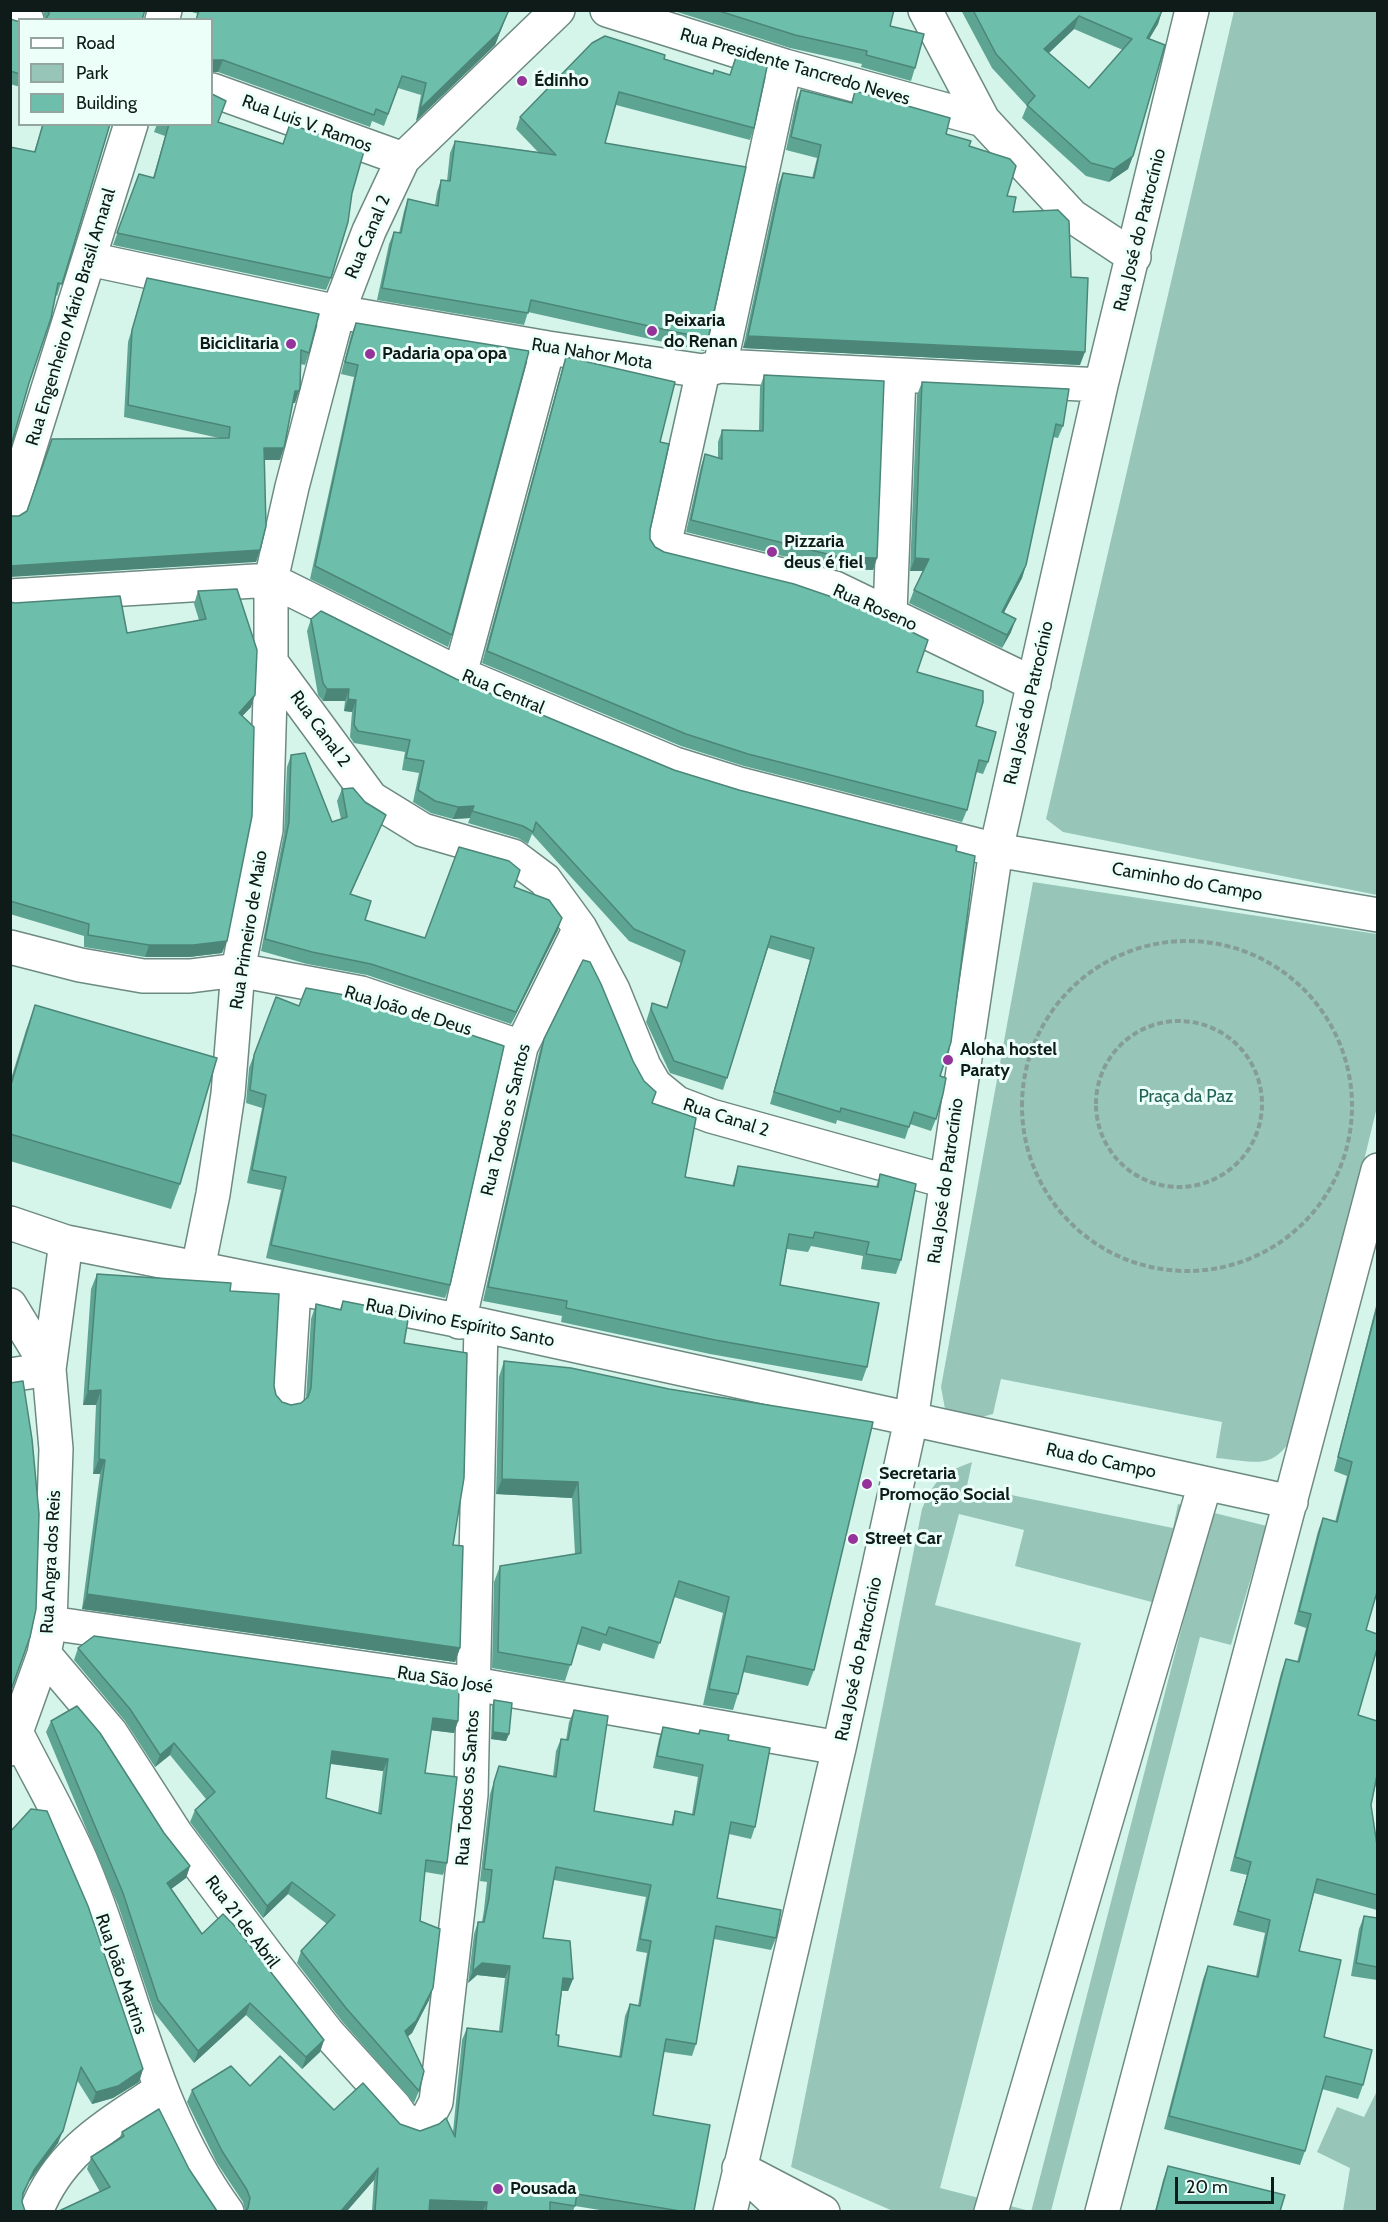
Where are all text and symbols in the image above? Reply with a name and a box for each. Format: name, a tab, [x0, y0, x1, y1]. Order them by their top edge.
legend	[18, 18, 213, 126]
street label: Rua Presidente Tancredo Neves	[678, 24, 912, 110]
text: Road	[76, 32, 115, 54]
text: Park	[76, 62, 108, 84]
place label: Édinho	[534, 70, 589, 92]
marker: Édinho	[515, 74, 529, 88]
street label: Rua Luis V. Ramos	[239, 90, 375, 158]
text: Building	[76, 92, 137, 114]
street label: Rua José do Patrocínio	[1109, 146, 1171, 314]
street label: Rua Engenheiro Mário Brasil Amaral	[21, 186, 121, 448]
street label: Rua Canal 2	[341, 192, 395, 282]
place label: Peixaria do Renan	[664, 310, 738, 352]
marker: Peixaria do Renan	[645, 324, 659, 338]
place label: Biciclitaria	[199, 333, 279, 355]
street label: Rua Nahor Mota	[530, 334, 654, 374]
marker: Biciclitaria	[284, 337, 298, 351]
place label: Padaria opa opa	[382, 343, 507, 365]
marker: Padaria opa opa	[363, 347, 377, 361]
place label: Pizzaria deus é fiel	[784, 531, 863, 574]
marker: Pizzaria deus é fiel	[765, 545, 779, 559]
street label: Rua Roseno	[830, 580, 920, 636]
street label: Rua José do Patrocínio	[1000, 619, 1058, 787]
street label: Rua Central	[459, 665, 547, 719]
street label: Rua Canal 2	[285, 687, 355, 771]
street label: Rua Primeiro de Maio	[226, 849, 272, 1011]
street label: Caminho do Campo	[1110, 858, 1264, 906]
street label: Rua João de Deus	[342, 981, 474, 1041]
place label: Aloha hostel Paraty	[960, 1039, 1057, 1082]
street label: Rua Todos os Santos	[477, 1042, 535, 1198]
marker: Aloha hostel Paraty	[941, 1053, 955, 1067]
park label: Praça da Paz	[1138, 1086, 1234, 1108]
street label: Rua Canal 2	[680, 1094, 772, 1142]
street label: Rua José do Patrocínio	[924, 1097, 968, 1265]
street label: Rua Divino Espírito Santo	[364, 1294, 556, 1352]
street label: Rua do Campo	[1044, 1439, 1158, 1483]
place label: Secretaria Promoção Social	[879, 1463, 1010, 1506]
marker: Secretaria Promoção Social	[860, 1477, 874, 1491]
street label: Rua Angra dos Reis	[36, 1490, 66, 1634]
place label: Street Car	[865, 1528, 942, 1550]
marker: Street Car	[846, 1532, 860, 1546]
street label: Rua José do Patrocínio	[831, 1575, 887, 1743]
street label: Rua São José	[396, 1662, 494, 1698]
street label: Rua Todos os Santos	[452, 1709, 484, 1867]
street label: Rua 21 de Abril	[200, 1871, 284, 1973]
street label: Rua João Martins	[90, 1911, 152, 2037]
scale bar	[1178, 2165, 1277, 2203]
text: 20 m	[1186, 2176, 1228, 2198]
place label: Pousada	[510, 2178, 577, 2200]
marker: Pousada	[491, 2182, 505, 2196]

